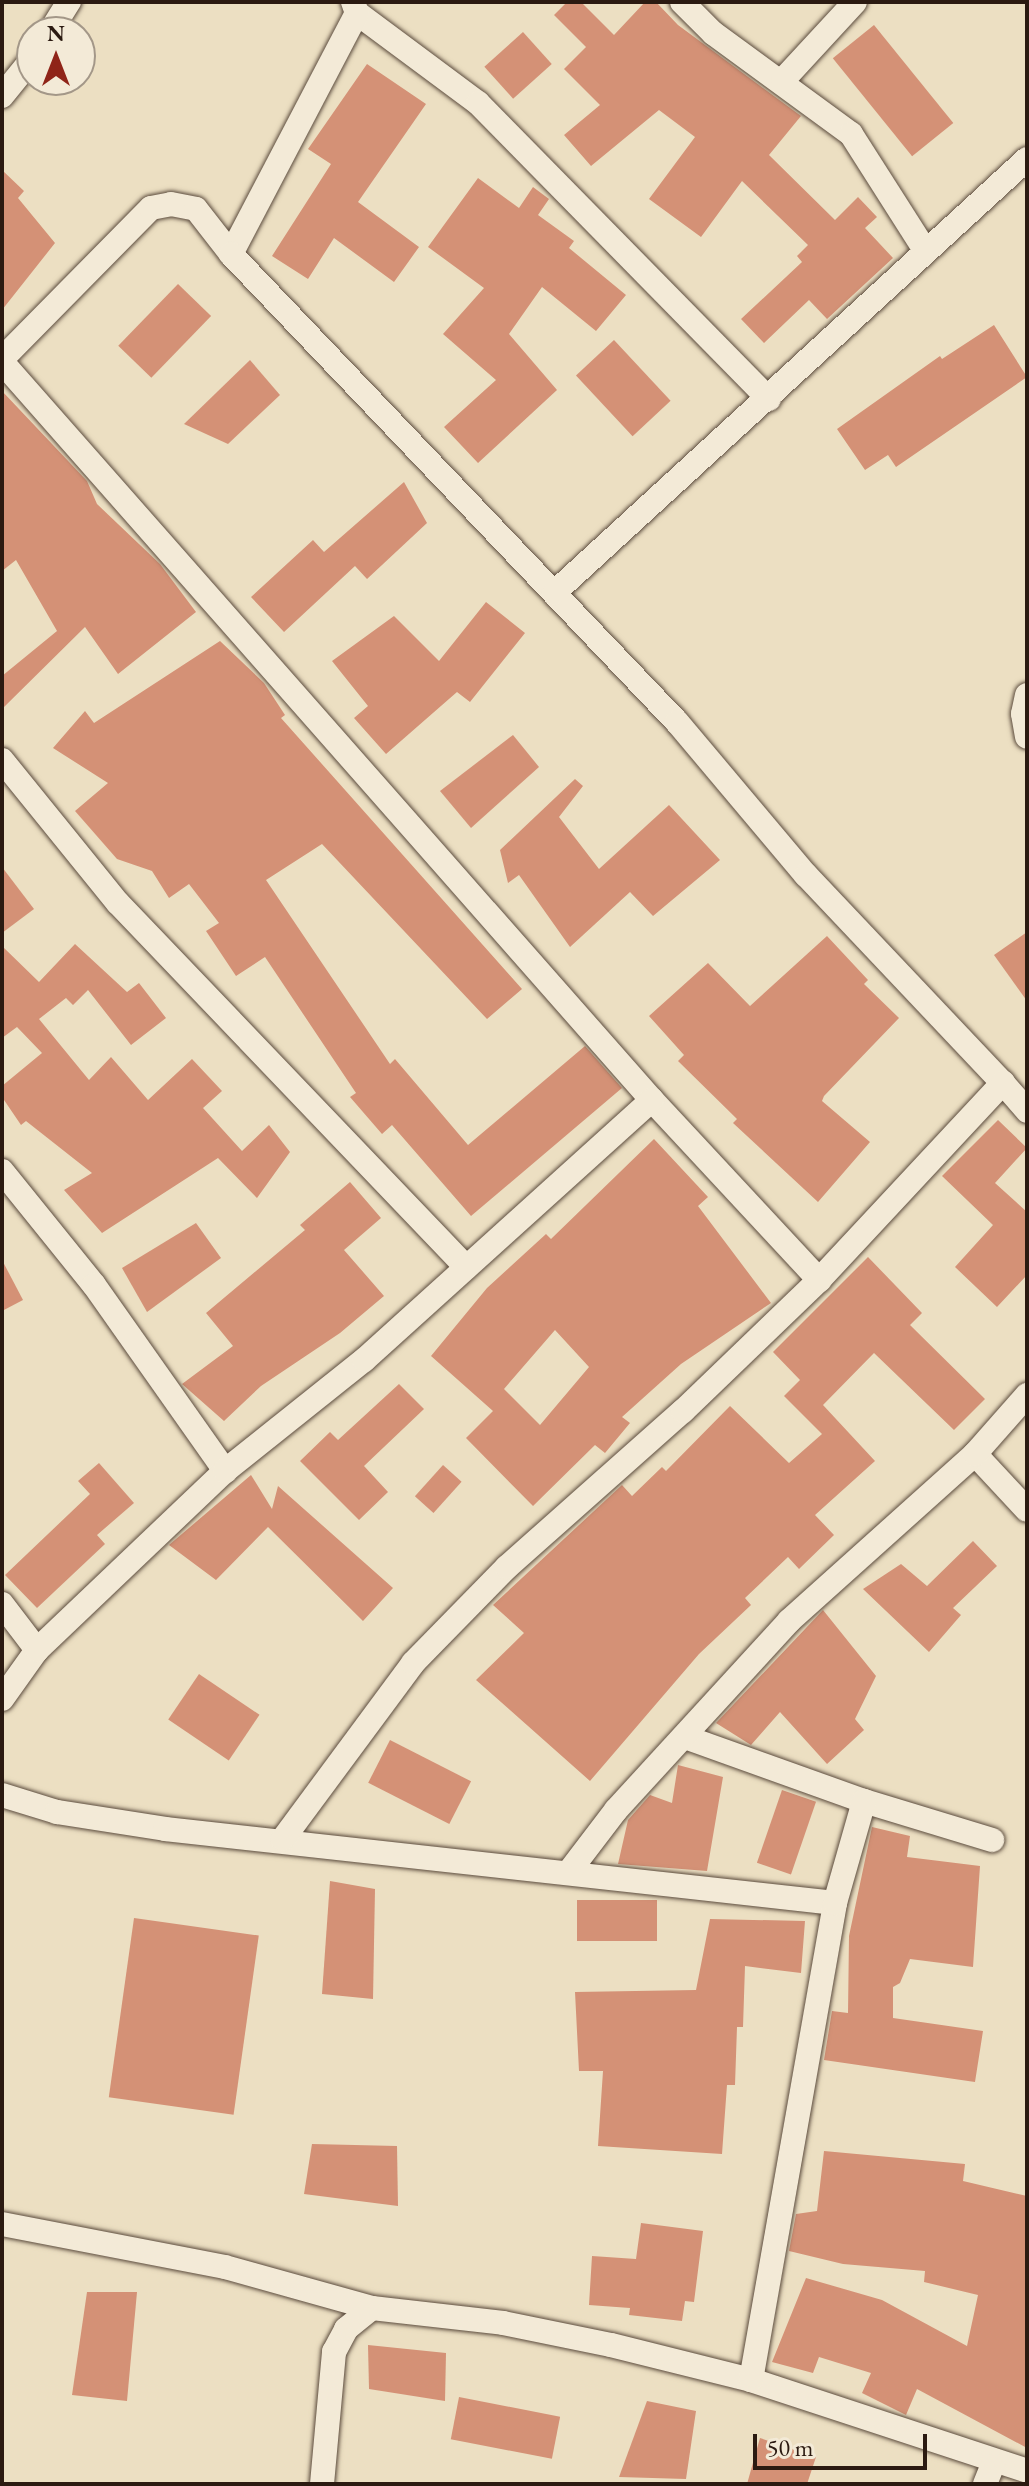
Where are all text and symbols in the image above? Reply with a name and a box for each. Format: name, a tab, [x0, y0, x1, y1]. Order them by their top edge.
north arrow	[16, 16, 96, 96]
text: N	[47, 19, 65, 48]
scale bar	[757, 2418, 931, 2468]
text: 50 m	[767, 2432, 814, 2463]

